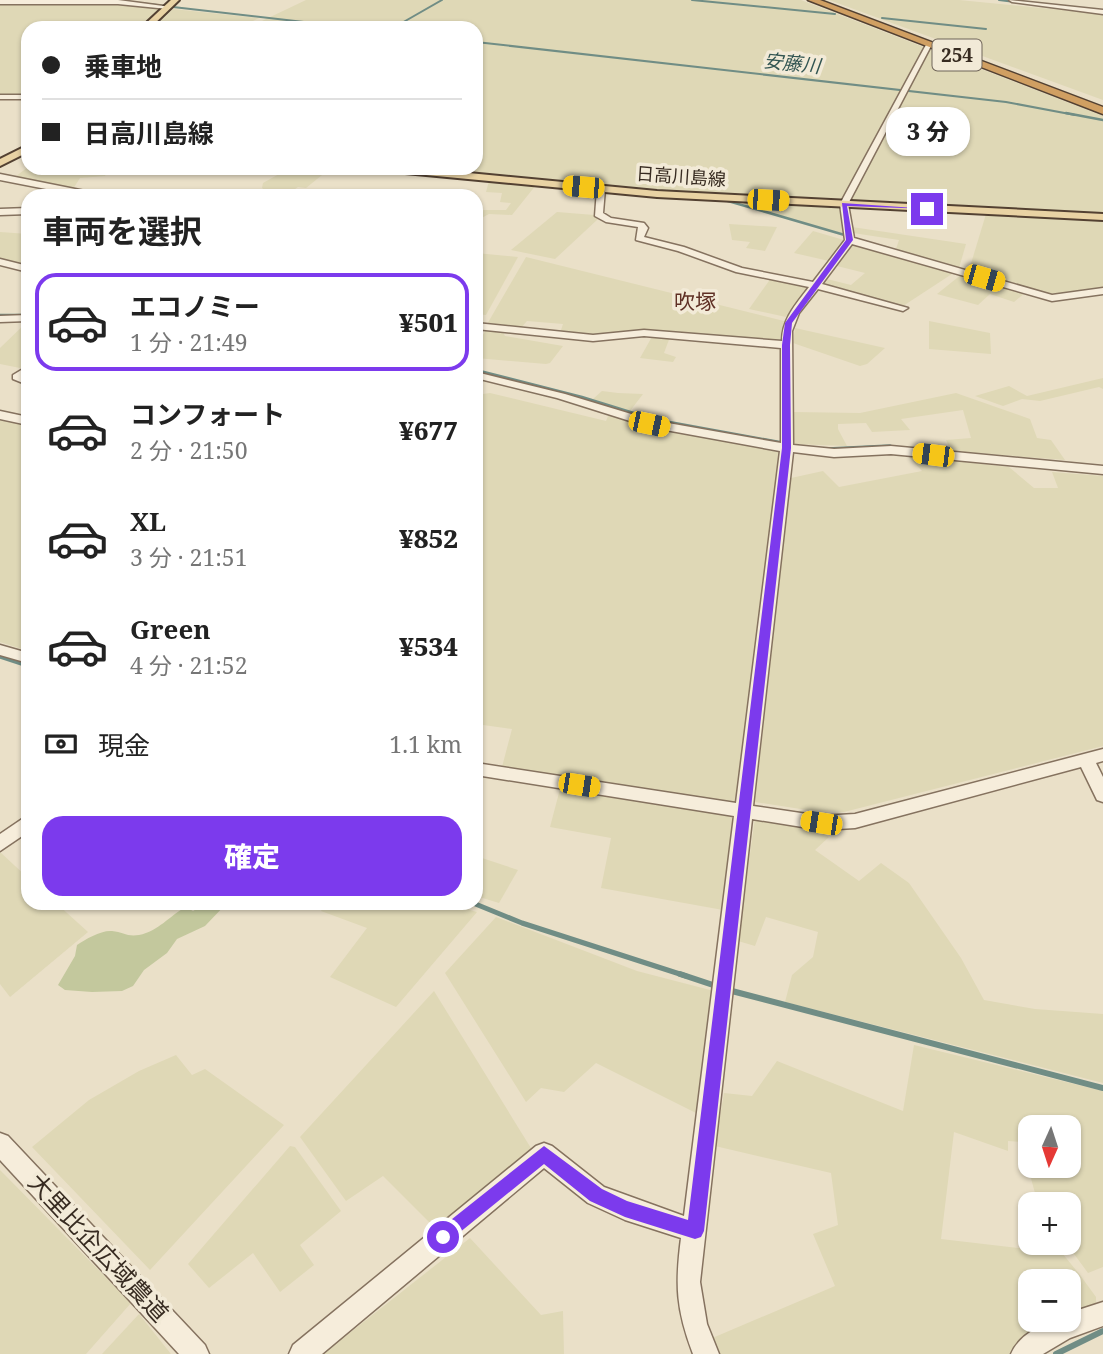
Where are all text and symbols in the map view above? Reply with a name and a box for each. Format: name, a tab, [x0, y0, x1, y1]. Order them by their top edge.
road number: 254	[932, 40, 982, 70]
water label: 安藤川	[762, 47, 824, 79]
text: 乗車地	[84, 48, 162, 84]
callout: 3 分	[885, 108, 969, 156]
text: 日高川島線	[84, 115, 214, 151]
text: 3 分	[907, 115, 949, 147]
street label: 日高川島線	[635, 161, 727, 191]
car	[562, 175, 605, 199]
car	[747, 188, 790, 212]
route end	[911, 193, 943, 225]
text: 車両を選択	[42, 209, 202, 252]
car	[961, 262, 1008, 294]
district label: 吹塚	[674, 287, 716, 315]
text: エコノミー	[130, 288, 260, 324]
icon: car	[46, 291, 109, 354]
text: ¥501	[399, 304, 458, 340]
text: 1 分 · 21:49	[130, 326, 248, 358]
text: コンフォート	[130, 396, 285, 432]
icon: car	[46, 399, 109, 462]
car	[627, 409, 672, 439]
text: ¥677	[399, 412, 458, 448]
text: 2 分 · 21:50	[130, 434, 248, 466]
car	[911, 442, 956, 468]
text: XL	[130, 503, 166, 539]
icon: car	[46, 507, 109, 570]
text: ¥852	[399, 520, 458, 556]
text: 3 分 · 21:51	[130, 541, 248, 573]
text: Green	[130, 611, 211, 647]
icon: car	[46, 615, 109, 678]
text: ¥534	[399, 628, 458, 664]
text: 4 分 · 21:52	[130, 649, 248, 681]
icon: cash	[42, 725, 80, 763]
text: 現金	[98, 727, 150, 763]
text: 1.1 km	[389, 728, 462, 760]
car	[557, 771, 602, 799]
car	[799, 809, 844, 837]
button: 確定	[42, 816, 462, 896]
north arrow	[1018, 1115, 1082, 1178]
map controls	[1018, 1115, 1081, 1332]
street label: 大里比企広域農道	[22, 1166, 177, 1328]
button: +	[1018, 1192, 1081, 1255]
route start	[427, 1221, 459, 1253]
button: −	[1018, 1269, 1081, 1332]

